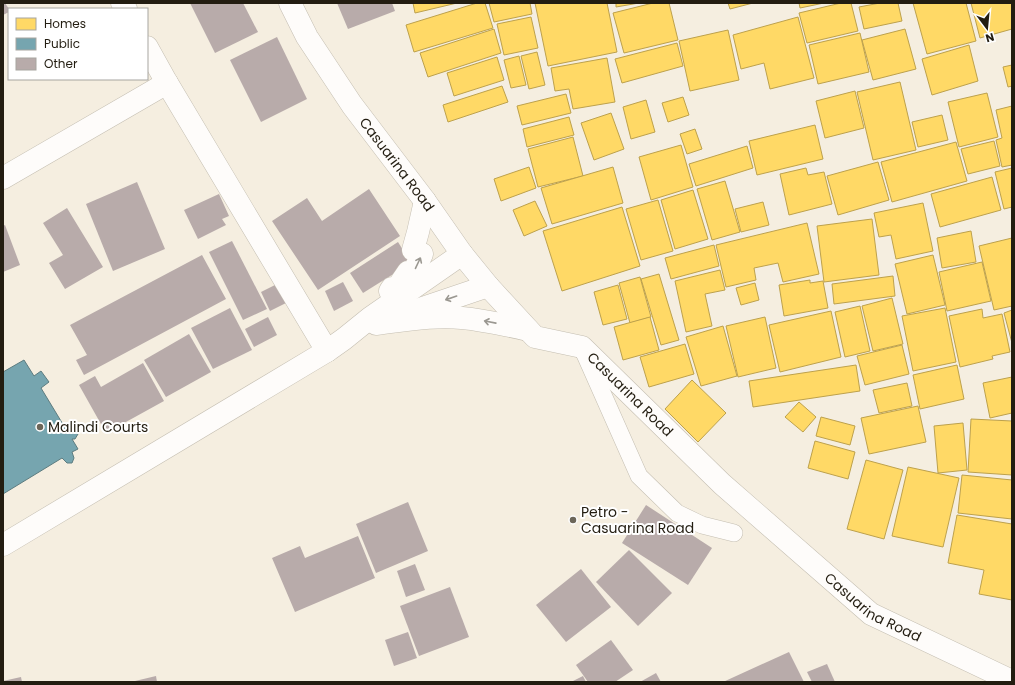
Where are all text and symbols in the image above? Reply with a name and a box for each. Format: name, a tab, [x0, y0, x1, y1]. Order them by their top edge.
legend	[8, 8, 148, 80]
north arrow	[967, 8, 1007, 48]
text: Homes	[44, 15, 86, 32]
text: N	[984, 29, 996, 46]
text: Public	[44, 35, 80, 52]
text: Other	[44, 55, 78, 72]
street label: Casuarina Road	[355, 113, 439, 215]
one-way arrow	[415, 257, 422, 269]
one-way arrow	[445, 295, 457, 303]
one-way arrow	[484, 317, 497, 325]
street label: Casuarina Road	[583, 347, 678, 441]
place label: Malindi Courts	[48, 417, 148, 437]
marker: Malindi Courts	[35, 422, 45, 432]
place label: Petro - Casuarina Road	[581, 502, 694, 538]
marker: Petro - Casuarina Road	[568, 515, 578, 525]
street label: Casuarina Road	[820, 568, 925, 646]

